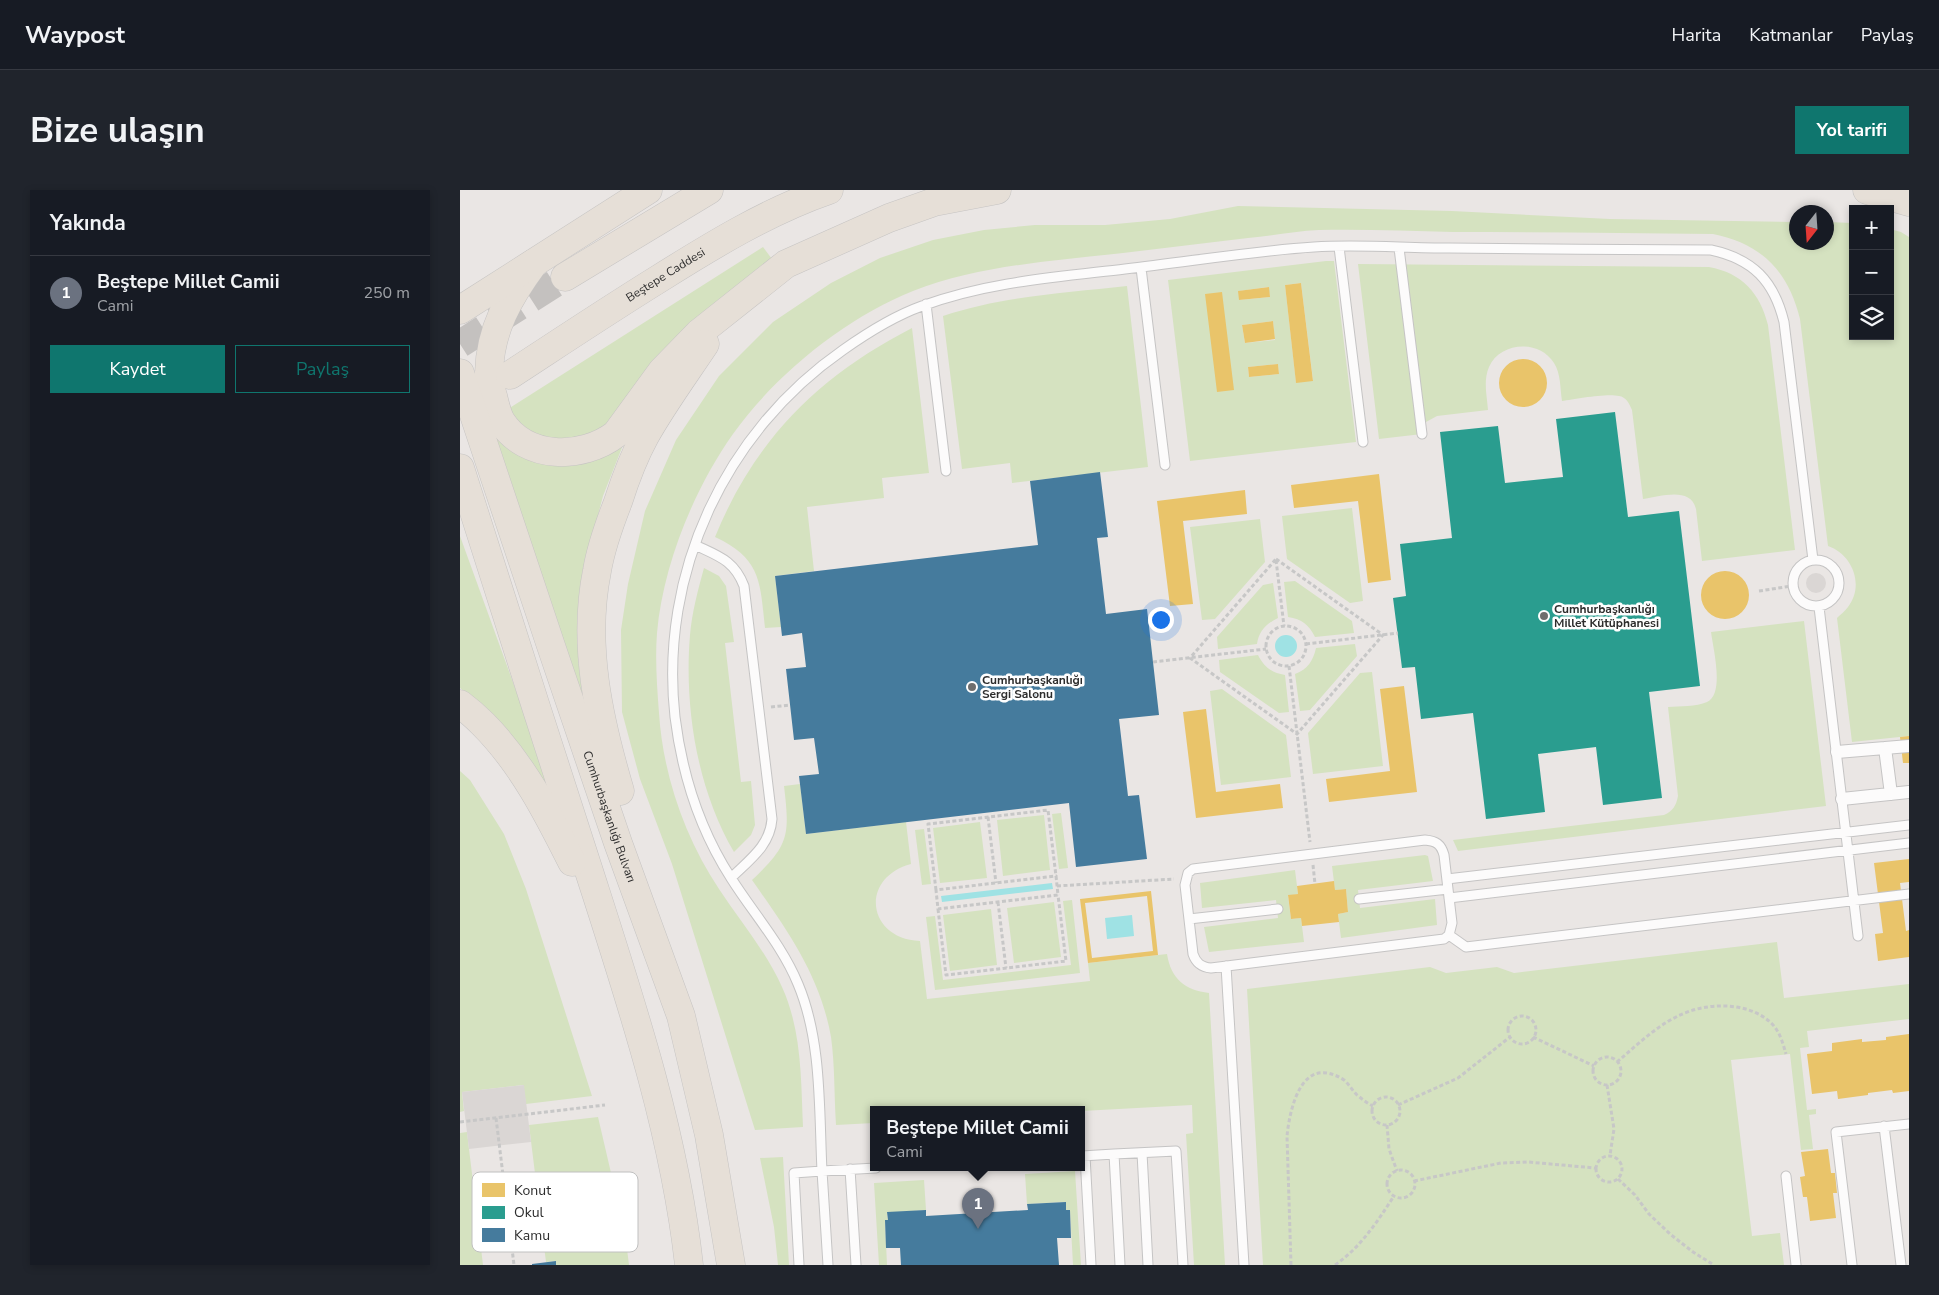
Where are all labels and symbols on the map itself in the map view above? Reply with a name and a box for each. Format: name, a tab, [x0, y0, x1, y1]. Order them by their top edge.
north arrow	[1789, 205, 1834, 250]
street label: Beştepe Caddesi	[623, 244, 708, 306]
place label: Cumhurbaşkanlığı Millet Kütüphanesi	[1554, 601, 1659, 631]
your location	[1148, 607, 1174, 633]
marker: Cumhurbaşkanlığı Millet Kütüphanesi	[1538, 610, 1550, 622]
place label: Cumhurbaşkanlığı Sergi Salonu	[982, 672, 1083, 702]
marker: Cumhurbaşkanlığı Sergi Salonu	[966, 681, 978, 693]
street label: Cumhurbaşkanlığı Bulvarı	[579, 749, 640, 885]
legend	[472, 1172, 638, 1252]
text: Konut	[514, 1181, 551, 1200]
pin: 1	[962, 1188, 994, 1229]
text: Okul	[514, 1203, 545, 1222]
text: Kamu	[514, 1226, 550, 1245]

